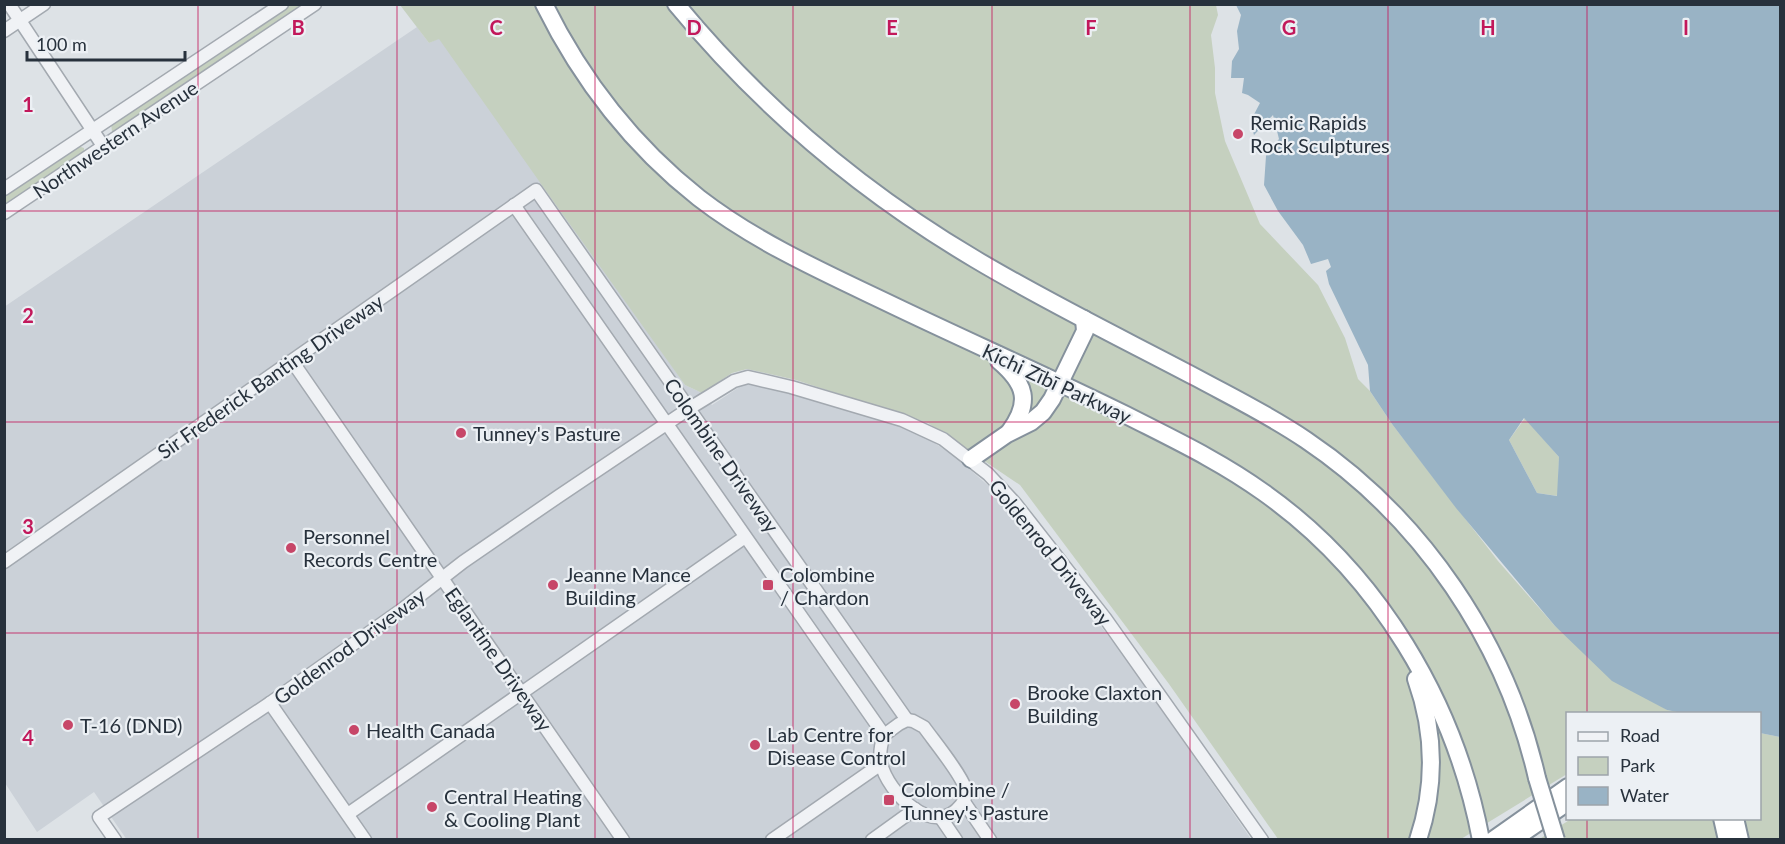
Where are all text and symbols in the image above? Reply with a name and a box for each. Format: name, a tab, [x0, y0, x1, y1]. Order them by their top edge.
text: B	[291, 15, 305, 39]
text: C	[489, 15, 503, 39]
text: D	[686, 15, 702, 39]
text: E	[886, 15, 898, 39]
text: F	[1085, 15, 1097, 39]
text: G	[1282, 15, 1296, 39]
text: H	[1480, 15, 1496, 39]
text: I	[1683, 15, 1689, 39]
scale bar	[27, 24, 184, 62]
text: 100 m	[36, 33, 87, 55]
street label: Northwestern Avenue	[28, 75, 202, 203]
text: 1	[22, 92, 34, 116]
place label: Remic Rapids Rock Sculptures	[1250, 110, 1390, 157]
marker: Remic Rapids Rock Sculptures	[1231, 127, 1245, 141]
street label: Sir Frederick Banting Driveway	[153, 288, 388, 463]
text: 2	[22, 303, 34, 327]
street label: Kichi Zībī Parkway	[979, 338, 1136, 428]
street label: Colombine Driveway	[660, 373, 785, 537]
place label: Tunney's Pasture	[473, 421, 621, 445]
marker: Tunney's Pasture	[454, 426, 468, 440]
street label: Goldenrod Driveway	[985, 474, 1118, 630]
text: 3	[22, 514, 34, 538]
place label: Personnel Records Centre	[303, 524, 437, 571]
marker: Personnel Records Centre	[284, 541, 298, 555]
place label: Jeanne Mance Building	[565, 562, 691, 609]
place label: Colombine / Chardon	[780, 562, 875, 609]
marker: Jeanne Mance Building	[546, 578, 560, 592]
marker: Colombine / Chardon	[761, 578, 775, 592]
street label: Goldenrod Driveway	[269, 583, 430, 709]
street label: Eglantine Driveway	[441, 583, 558, 736]
place label: Brooke Claxton Building	[1027, 680, 1162, 727]
marker: Brooke Claxton Building	[1008, 697, 1022, 711]
legend	[1566, 712, 1761, 820]
place label: T-16 (DND)	[80, 713, 182, 737]
marker: T-16 (DND)	[61, 718, 75, 732]
place label: Health Canada	[366, 718, 495, 742]
place label: Lab Centre for Disease Control	[767, 722, 906, 769]
marker: Health Canada	[347, 723, 361, 737]
text: Road	[1620, 724, 1660, 746]
text: 4	[22, 725, 34, 749]
marker: Lab Centre for Disease Control	[748, 738, 762, 752]
text: Park	[1620, 754, 1656, 776]
place label: Colombine / Tunney's Pasture	[901, 777, 1049, 824]
place label: Central Heating & Cooling Plant	[444, 784, 582, 831]
text: Water	[1620, 784, 1669, 806]
marker: Colombine / Tunney's Pasture	[882, 793, 896, 807]
marker: Central Heating & Cooling Plant	[425, 800, 439, 814]

